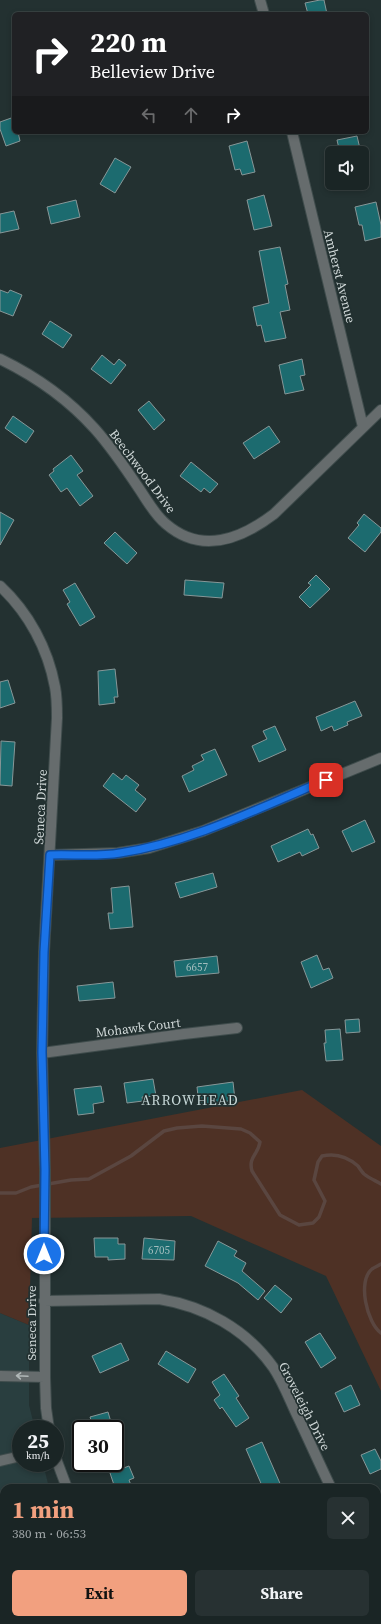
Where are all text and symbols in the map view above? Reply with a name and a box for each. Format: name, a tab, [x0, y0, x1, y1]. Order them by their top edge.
text: 220 m	[90, 23, 167, 61]
icon: right	[24, 28, 76, 80]
text: Belleview Drive	[90, 59, 215, 84]
icon: left	[138, 104, 160, 126]
icon: ahead	[180, 104, 202, 126]
icon: right	[222, 104, 244, 126]
map controls	[325, 146, 369, 190]
button: sound	[325, 146, 369, 190]
street label: Amherst Avenue	[320, 228, 359, 325]
street label: Beechwood Drive	[105, 426, 180, 517]
pin	[309, 763, 343, 797]
street label: Seneca Drive	[30, 769, 51, 845]
icon: arrive	[315, 769, 337, 791]
house number: 6657	[186, 960, 208, 975]
street label: Mohawk Court	[95, 1014, 182, 1041]
district label: ARROWHEAD	[141, 1090, 239, 1110]
position arrow	[23, 1233, 65, 1275]
house number: 6705	[148, 1243, 170, 1258]
street label: Seneca Drive	[23, 1285, 40, 1361]
street label: Groveleigh Drive	[275, 1359, 334, 1454]
one-way arrow	[16, 1373, 29, 1380]
speed limit sign: 30	[72, 1420, 124, 1472]
text: 25	[27, 1427, 49, 1455]
text: km/h	[26, 1449, 50, 1462]
text: 1 min	[12, 1493, 74, 1526]
button: close	[327, 1497, 369, 1539]
text: 380 m · 06:53	[12, 1525, 86, 1542]
button: Exit	[12, 1570, 187, 1616]
button: Share	[195, 1570, 369, 1616]

